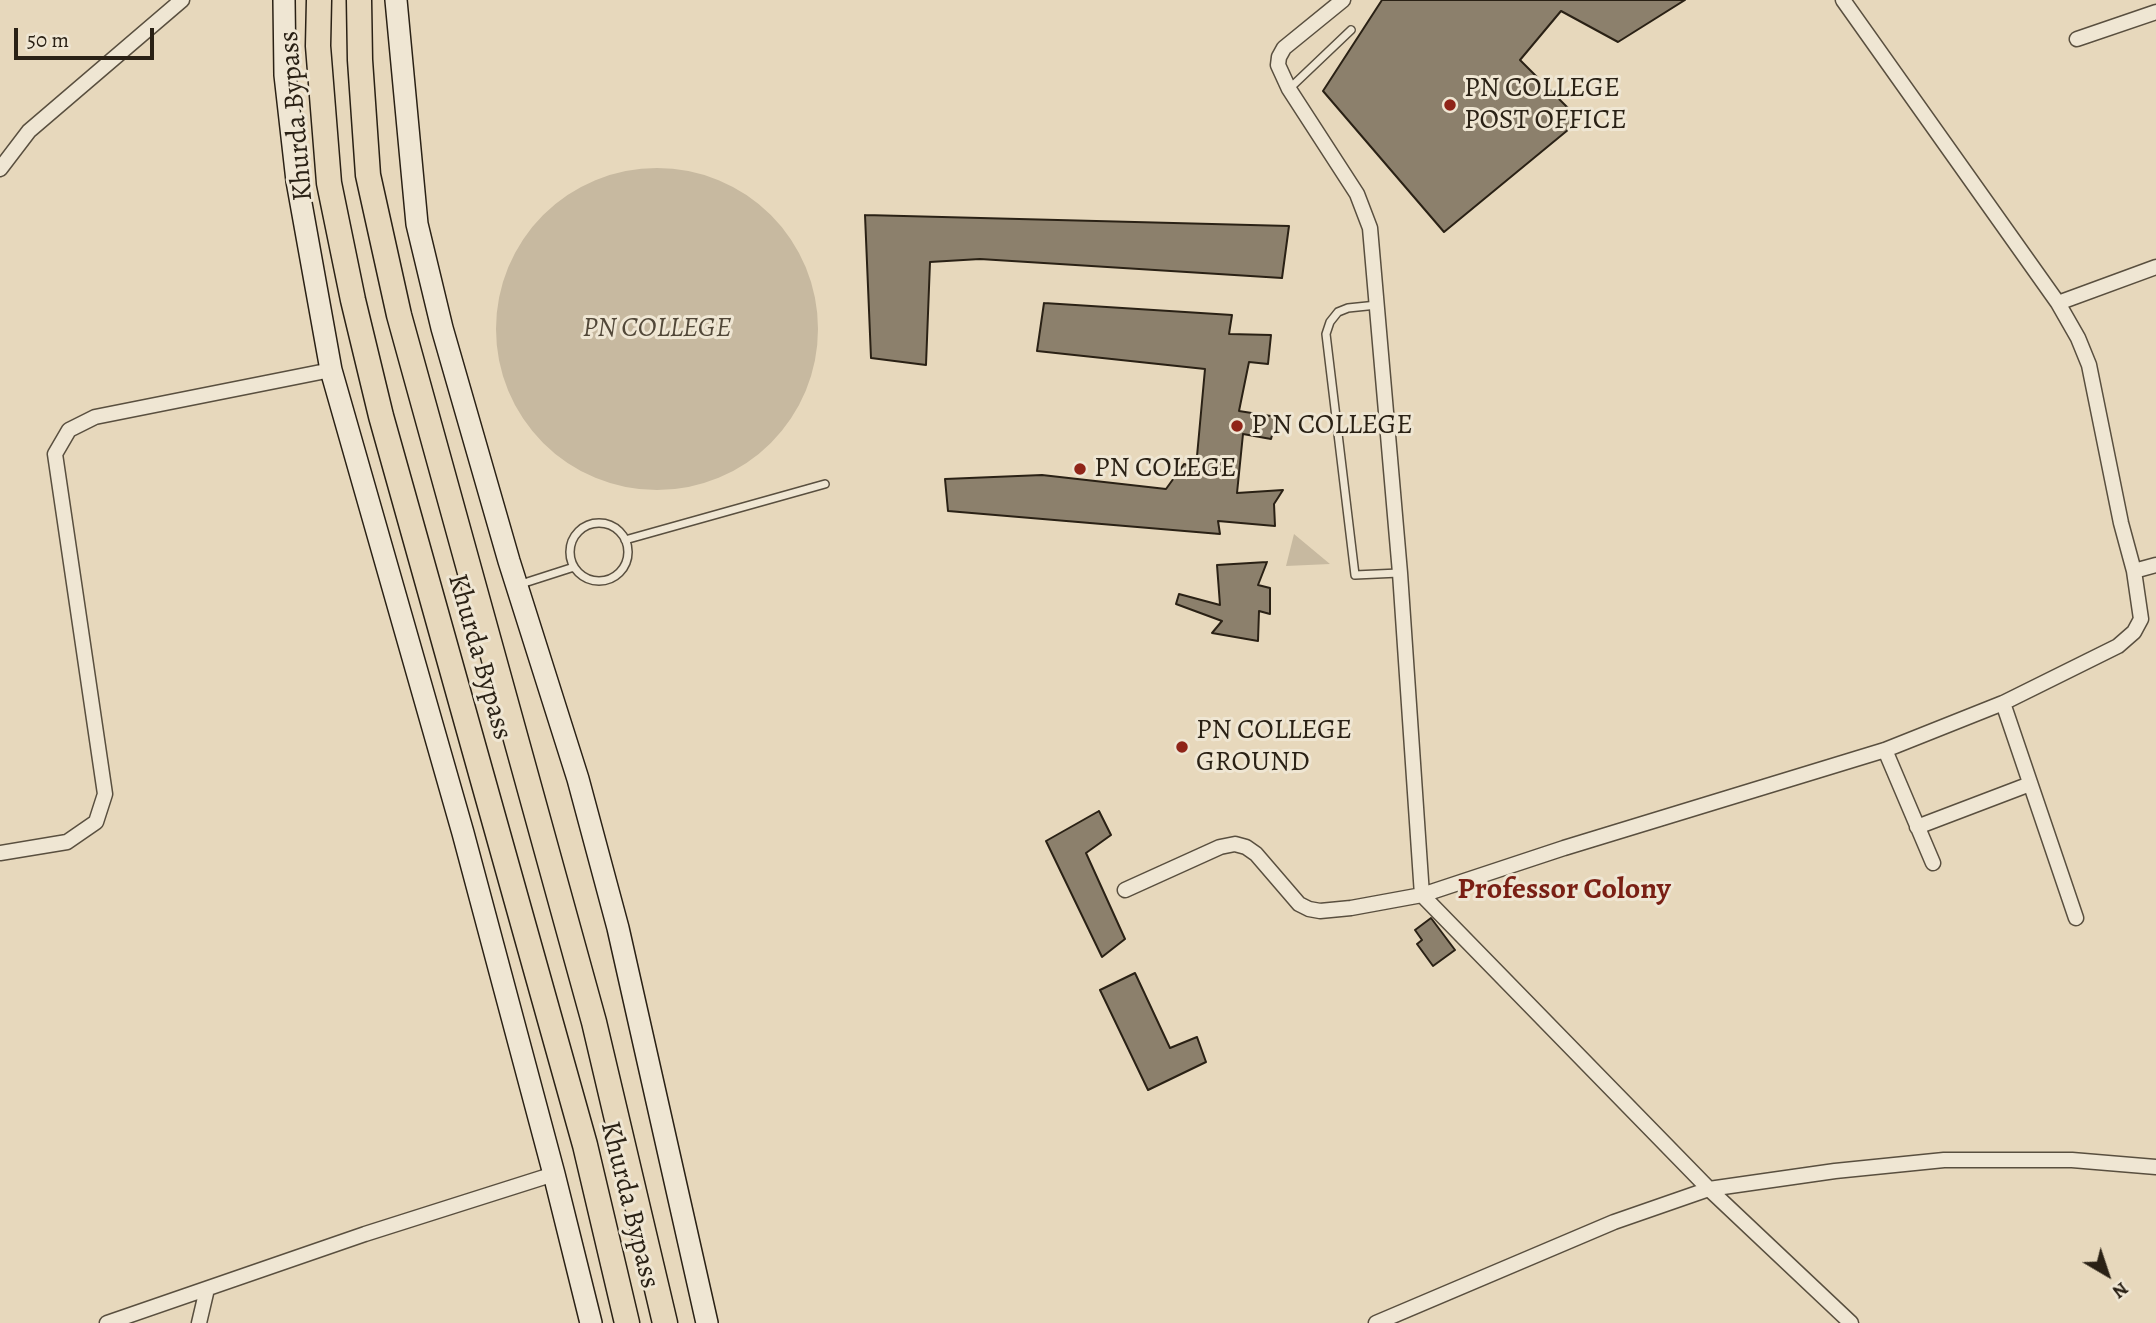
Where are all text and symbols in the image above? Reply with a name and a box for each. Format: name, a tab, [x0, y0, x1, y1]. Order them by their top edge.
scale bar	[18, 14, 158, 58]
text: 50 m	[27, 26, 69, 54]
street label: Khurda Bypass	[273, 29, 321, 203]
place label: PN COLLEGE POST OFFICE	[1464, 72, 1627, 138]
marker: PN COLLEGE POST OFFICE	[1442, 97, 1458, 113]
park label: PN COLLEGE	[582, 312, 732, 346]
place label: P N COLLEGE	[1251, 409, 1413, 443]
marker: P N COLLEGE	[1229, 418, 1245, 434]
place label: PN COLEGE	[1094, 452, 1237, 486]
marker: PN COLEGE	[1072, 461, 1088, 477]
street label: Khurda Bypass	[439, 570, 519, 744]
place label: PN COLLEGE GROUND	[1196, 714, 1352, 780]
marker: PN COLLEGE GROUND	[1174, 739, 1190, 755]
district label: Professor Colony	[1457, 873, 1671, 909]
street label: Khurda Bypass	[592, 1118, 666, 1292]
north arrow	[2072, 1239, 2142, 1309]
text: N	[2107, 1276, 2134, 1305]

